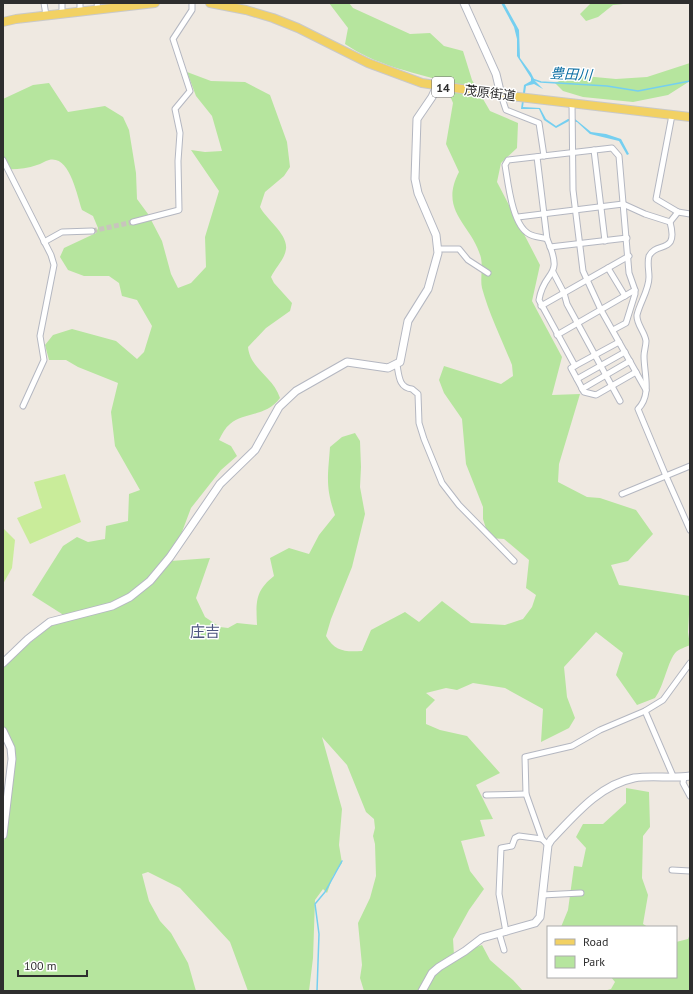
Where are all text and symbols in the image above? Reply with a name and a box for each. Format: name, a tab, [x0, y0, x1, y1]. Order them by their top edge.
water label: 豊田川	[550, 64, 594, 84]
road number: 14	[432, 77, 454, 97]
street label: 茂原街道	[463, 81, 517, 105]
district label: 庄吉	[190, 622, 220, 641]
legend	[547, 926, 677, 978]
text: Road	[583, 934, 608, 949]
scale bar	[18, 952, 87, 978]
text: Park	[583, 954, 605, 969]
text: 100 m	[24, 958, 57, 973]

